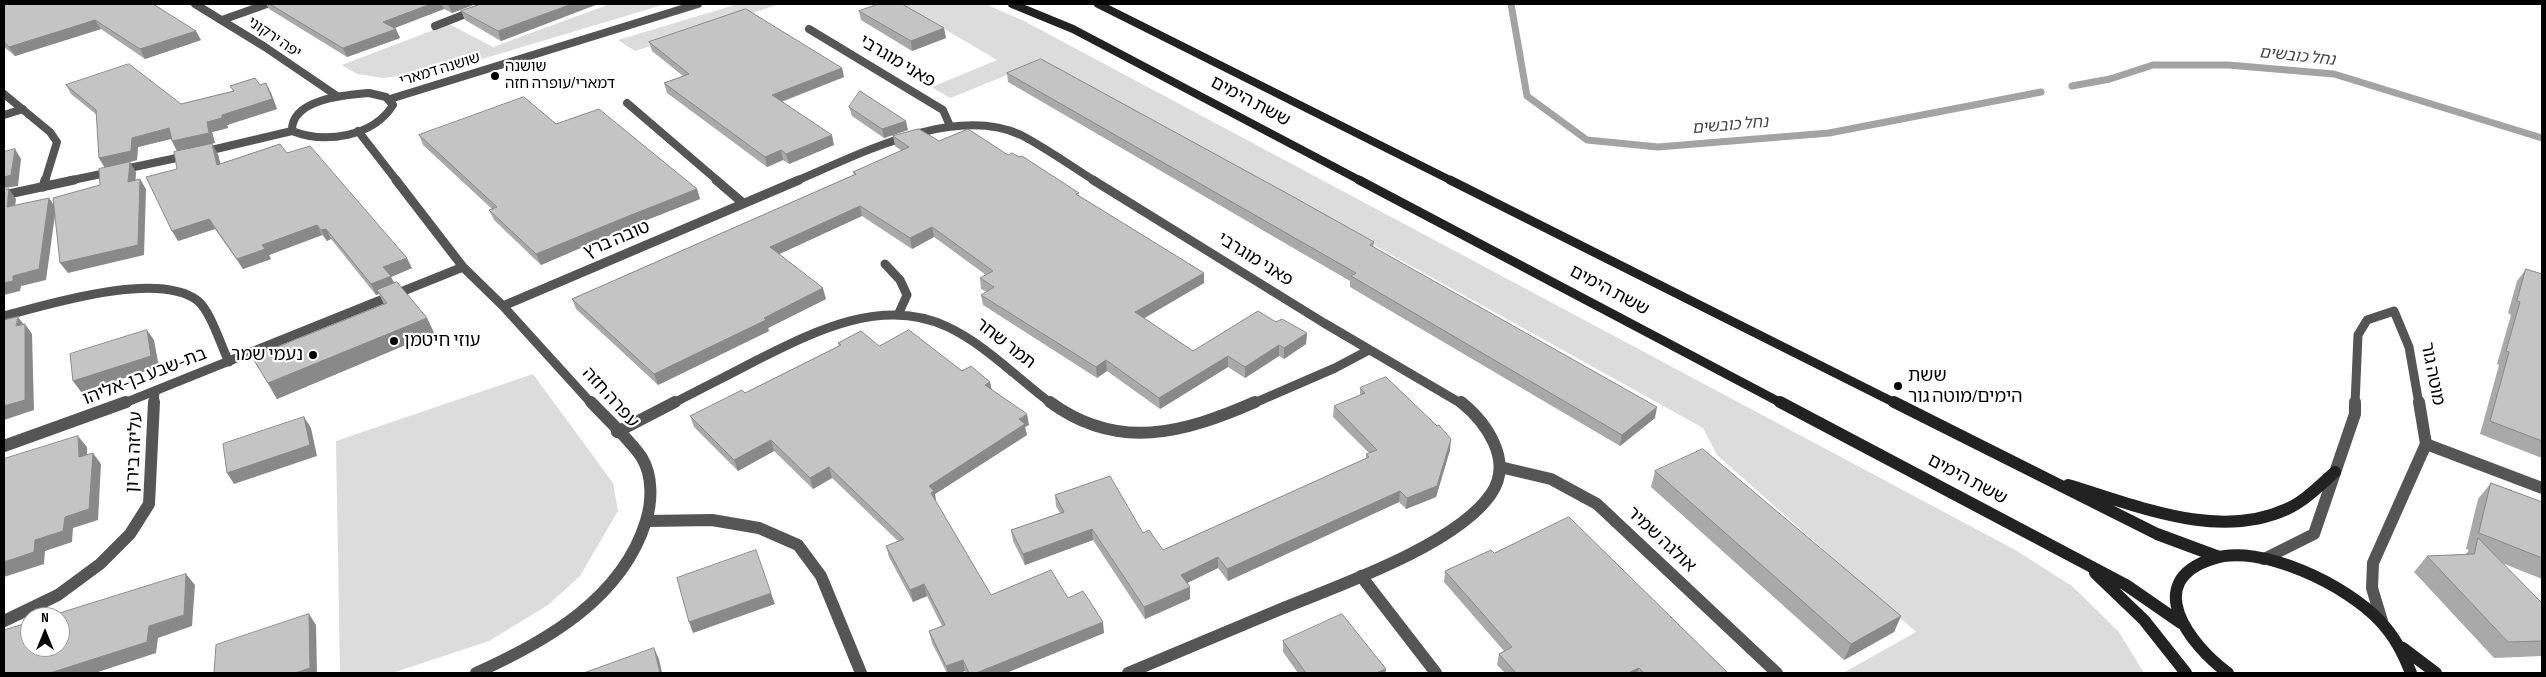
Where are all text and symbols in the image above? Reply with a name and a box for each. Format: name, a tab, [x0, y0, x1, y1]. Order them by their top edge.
street label: יפה ירקוני	[244, 14, 304, 62]
street label: פאני מוגרבי	[855, 31, 939, 93]
water label: נחל כובשים	[2258, 43, 2336, 71]
street label: שושנה דמארי	[397, 49, 483, 91]
place label: שושנה דמארי/עופרה חזה	[505, 58, 615, 93]
marker: שושנה דמארי/עופרה חזה	[489, 70, 501, 82]
street label: ששת הימים	[1207, 72, 1293, 132]
water label: נחל כובשים	[1691, 113, 1769, 139]
street label: טובה ברץ	[581, 216, 653, 264]
street label: פאני מוגרבי	[1213, 228, 1297, 292]
street label: ששת הימים	[1566, 261, 1652, 321]
street label: תמר שחר	[971, 314, 1039, 374]
place label: עוזי חיטמן	[404, 330, 481, 352]
marker: עוזי חיטמן	[388, 335, 400, 347]
street label: מוטה גור	[2415, 341, 2449, 407]
street label: בת-שבע בן-אליהו	[80, 343, 210, 411]
place label: נעמי שמר	[231, 344, 303, 366]
marker: נעמי שמר	[307, 349, 319, 361]
street label: עפרה חזה	[577, 363, 643, 433]
place label: ששת הימים/מוטה גור	[1908, 365, 2023, 408]
marker: ששת הימים/מוטה גור	[1892, 380, 1904, 392]
street label: עליזה בירון	[122, 411, 148, 493]
street label: ששת הימים	[1924, 450, 2010, 510]
street label: אולגה שמיר	[1622, 503, 1700, 577]
north arrow	[20, 607, 70, 657]
text: N	[41, 609, 49, 626]

